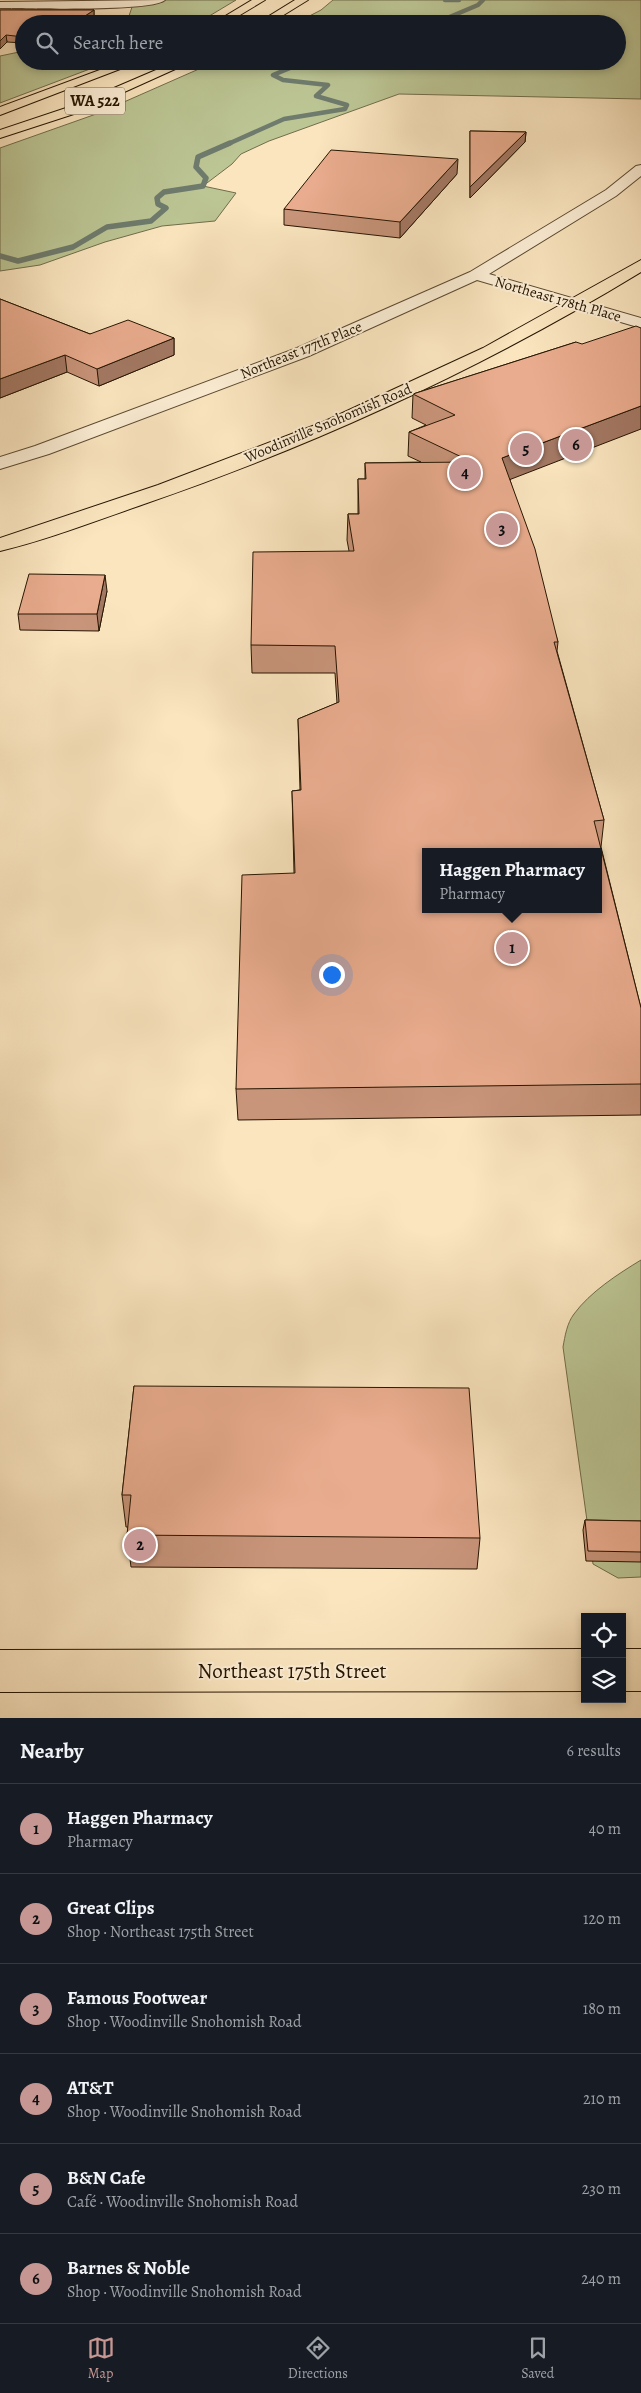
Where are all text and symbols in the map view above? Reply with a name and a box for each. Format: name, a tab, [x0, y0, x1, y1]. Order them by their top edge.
search box	[15, 15, 626, 70]
icon: search	[33, 29, 61, 57]
text: Search here	[73, 30, 163, 56]
road number: WA 522	[65, 88, 125, 114]
street label: Northeast 178th Place	[492, 271, 624, 327]
street label: Northeast 177th Place	[237, 316, 365, 384]
street label: Woodinville Snohomish Road	[240, 378, 416, 468]
pin: 6	[560, 426, 592, 464]
pin: 5	[510, 430, 542, 468]
pin: 4	[449, 454, 481, 492]
pin: 3	[486, 510, 518, 548]
popup	[422, 848, 602, 913]
text: Haggen Pharmacy	[439, 857, 585, 883]
text: Pharmacy	[439, 883, 505, 905]
pin: 1	[496, 929, 528, 967]
your location	[319, 962, 345, 988]
pin: 2	[124, 1526, 156, 1564]
map controls	[581, 1613, 626, 1703]
button: locate	[581, 1613, 626, 1658]
street label: Northeast 175th Street	[197, 1657, 387, 1685]
button: layers	[581, 1658, 626, 1703]
text: Nearby	[20, 1737, 83, 1765]
text: 6 results	[567, 1740, 621, 1762]
text: Haggen Pharmacy	[67, 1805, 212, 1831]
text: 1	[33, 1818, 39, 1840]
text: 40 m	[589, 1818, 621, 1840]
text: Pharmacy	[67, 1831, 133, 1853]
text: Great Clips	[67, 1895, 155, 1921]
text: 2	[32, 1908, 40, 1930]
text: 120 m	[583, 1908, 621, 1930]
text: Shop · Northeast 175th Street	[67, 1921, 254, 1943]
text: Famous Footwear	[67, 1985, 207, 2011]
text: 3	[33, 1998, 39, 2020]
text: 180 m	[583, 1998, 621, 2020]
text: Shop · Woodinville Snohomish Road	[67, 2011, 302, 2033]
text: AT&T	[67, 2075, 113, 2101]
text: 4	[32, 2088, 40, 2110]
text: 210 m	[583, 2088, 621, 2110]
text: Shop · Woodinville Snohomish Road	[67, 2101, 302, 2123]
text: B&N Cafe	[67, 2165, 146, 2191]
text: 5	[33, 2178, 39, 2200]
text: 230 m	[582, 2178, 621, 2200]
text: Café · Woodinville Snohomish Road	[67, 2191, 298, 2213]
text: Barnes & Noble	[67, 2255, 190, 2281]
text: 6	[32, 2268, 40, 2290]
text: 240 m	[581, 2268, 621, 2290]
text: Shop · Woodinville Snohomish Road	[67, 2281, 302, 2303]
tab: Map	[87, 2334, 115, 2383]
tab: Directions	[288, 2334, 348, 2383]
tab: Saved	[521, 2334, 554, 2383]

